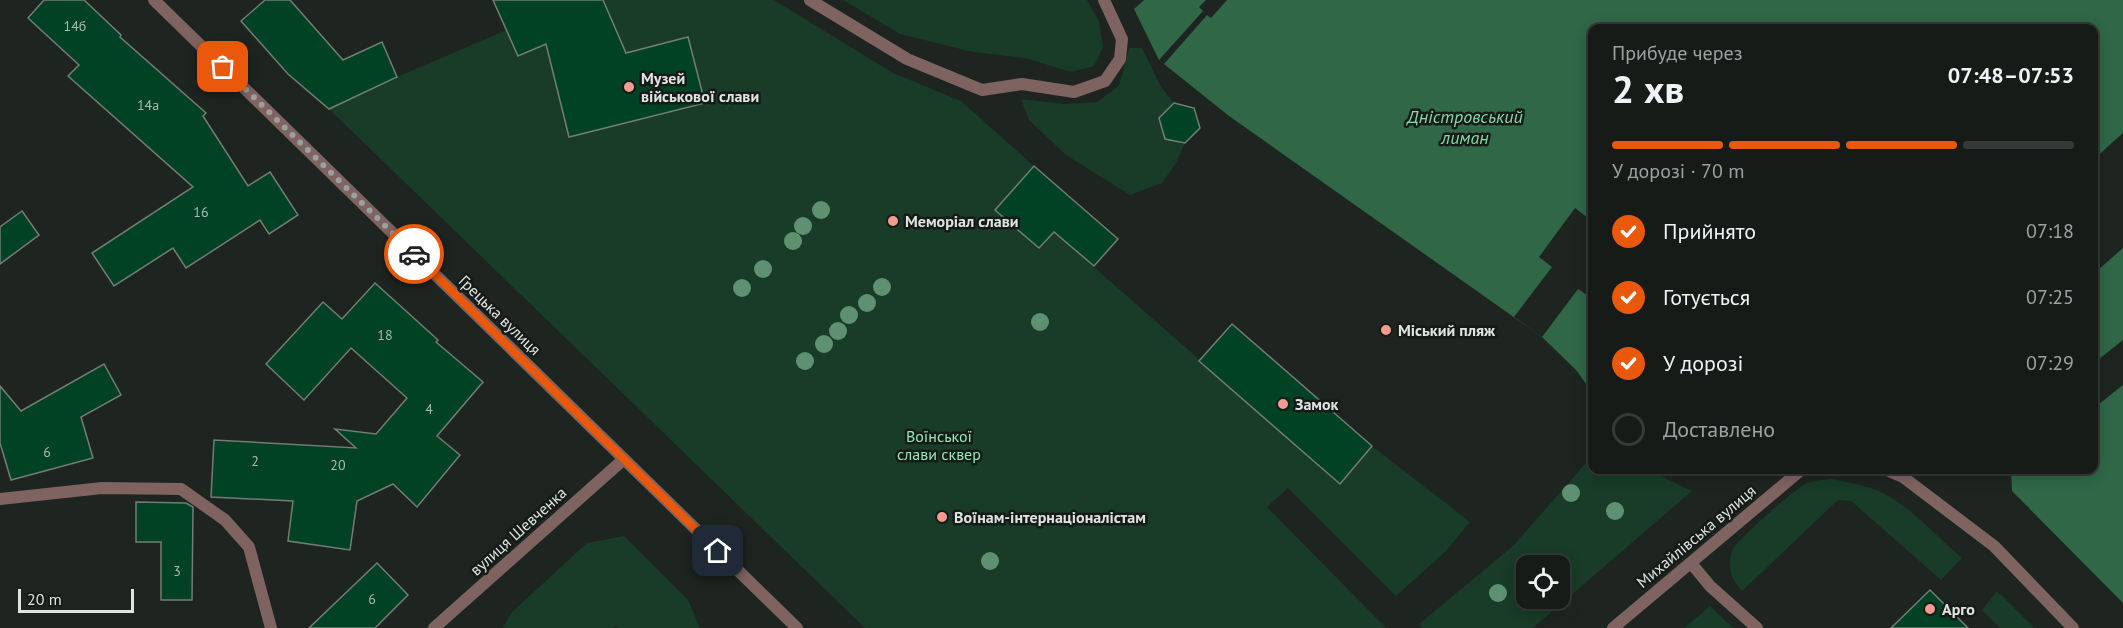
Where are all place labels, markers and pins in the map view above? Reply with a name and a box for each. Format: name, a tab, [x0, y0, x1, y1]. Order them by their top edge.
pin	[197, 41, 248, 92]
place label: Музей військової слави	[641, 68, 759, 106]
marker: Музей військової слави	[622, 80, 636, 94]
place label: Меморіал слави	[905, 211, 1019, 231]
marker: Меморіал слави	[886, 214, 900, 228]
place label: Міський пляж	[1398, 320, 1496, 340]
marker: Міський пляж	[1379, 323, 1393, 337]
place label: Замок	[1295, 394, 1339, 414]
marker: Замок	[1276, 397, 1290, 411]
place label: Воїнам-інтернаціоналістам	[954, 507, 1146, 527]
marker: Воїнам-інтернаціоналістам	[935, 510, 949, 524]
pin	[692, 525, 743, 576]
place label: Арго	[1942, 599, 1975, 619]
marker: Арго	[1923, 602, 1937, 616]

